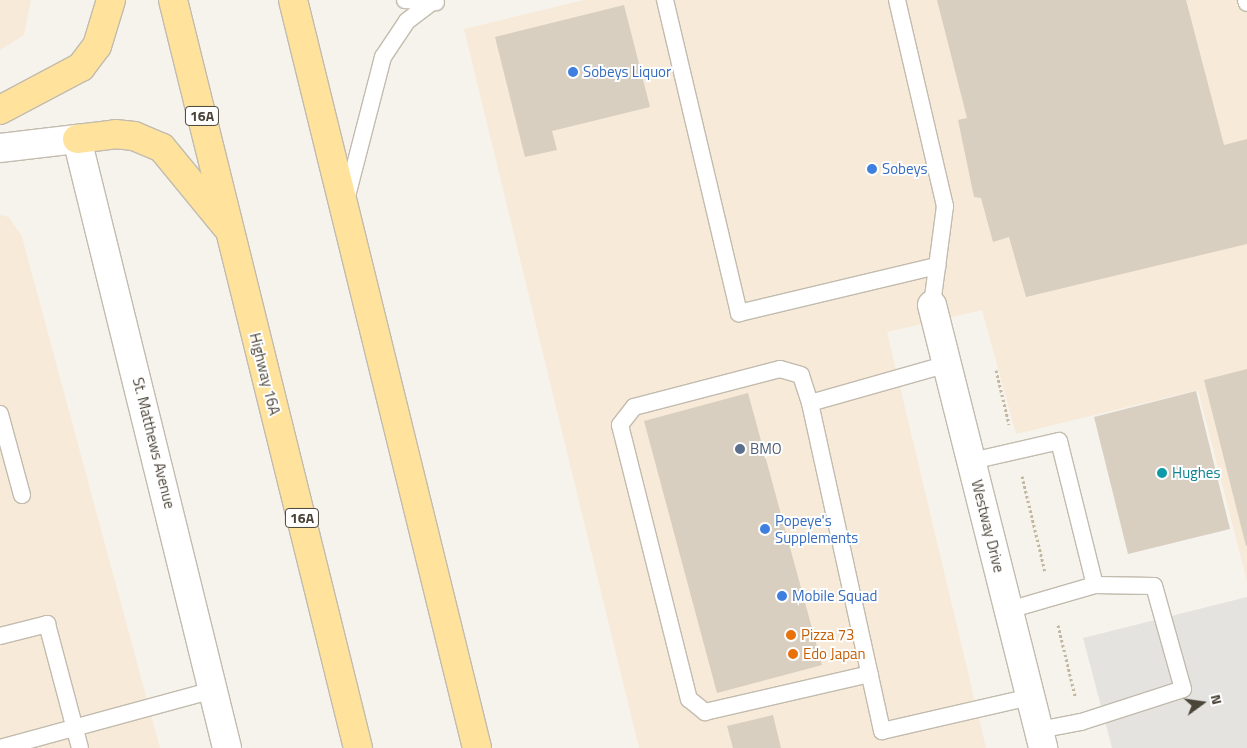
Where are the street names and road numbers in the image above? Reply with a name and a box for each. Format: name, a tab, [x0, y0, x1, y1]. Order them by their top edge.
road number: 16A	[184, 104, 220, 128]
street label: Highway 16A	[246, 331, 284, 417]
street label: St. Matthews Avenue	[129, 376, 179, 510]
street label: Westway Drive	[968, 478, 1008, 574]
road number: 16A	[284, 506, 320, 530]

